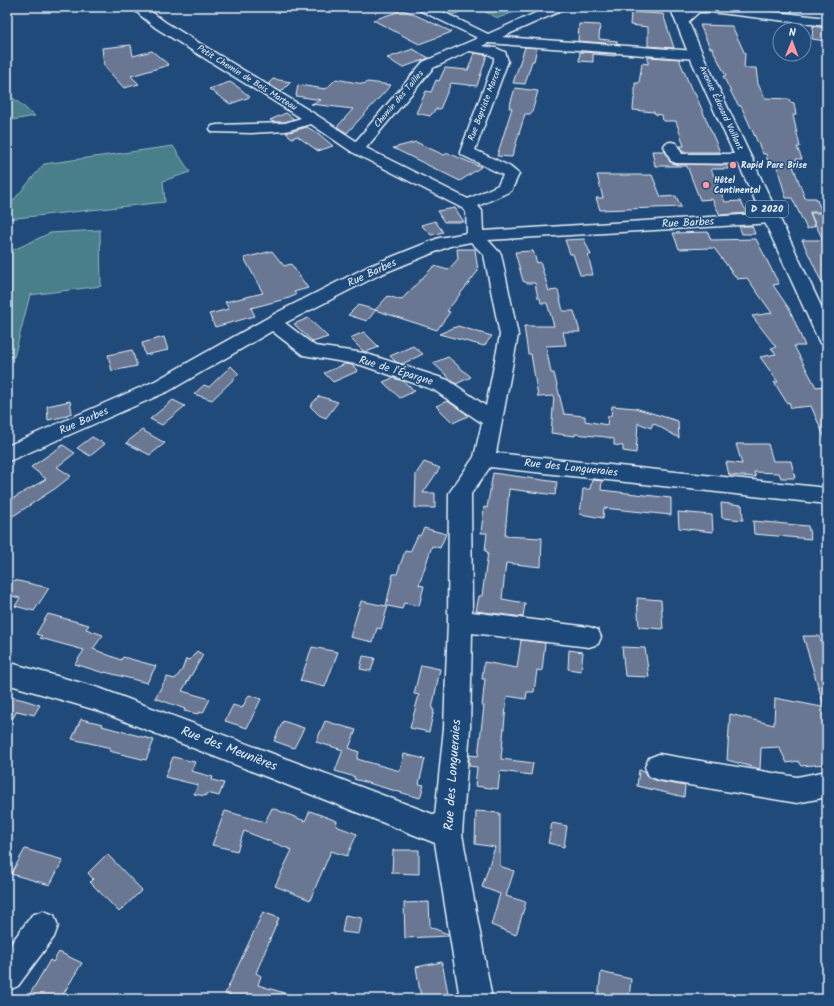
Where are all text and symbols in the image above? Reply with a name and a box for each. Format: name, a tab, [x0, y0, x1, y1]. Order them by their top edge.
north arrow	[772, 22, 812, 62]
text: N	[789, 24, 796, 42]
street label: Petit Chemin de Bois Marteau	[194, 41, 301, 115]
street label: Avenue Édouard Vaillant	[695, 63, 747, 153]
street label: Rue Baptiste Marcet	[464, 64, 506, 143]
street label: Chemin des Tailles	[370, 67, 428, 131]
place label: Rapid Pare Brise	[741, 158, 808, 173]
marker: Rapid Pare Brise	[728, 160, 738, 170]
place label: Hôtel Continental	[714, 173, 761, 198]
marker: Hôtel Continental	[701, 180, 711, 190]
road number: D 2020	[746, 201, 788, 217]
street label: Rue Barbes	[661, 213, 715, 233]
street label: Rue Barbes	[344, 254, 400, 292]
street label: Rue de l'Épargne	[357, 351, 435, 391]
street label: Rue Barbes	[56, 402, 112, 440]
street label: Rue des Longueraies	[523, 454, 619, 482]
street label: Rue des Longueraies	[439, 718, 467, 831]
street label: Rue des Meunières	[178, 721, 281, 777]

